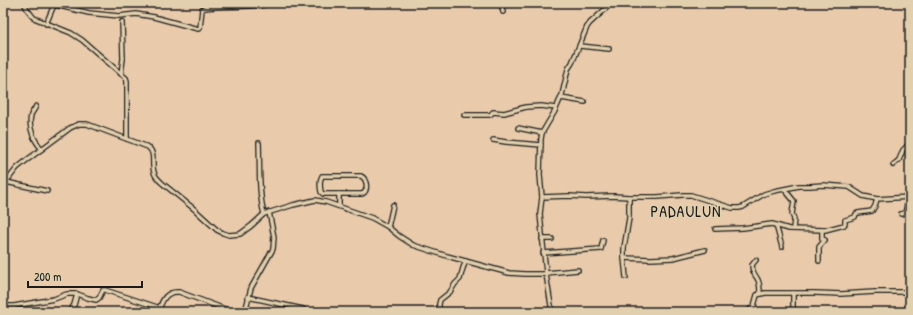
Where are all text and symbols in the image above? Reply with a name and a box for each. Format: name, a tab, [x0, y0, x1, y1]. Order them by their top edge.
district label: PADAULUN	[651, 200, 721, 222]
scale bar	[28, 263, 142, 289]
text: 200 m	[34, 268, 61, 285]

